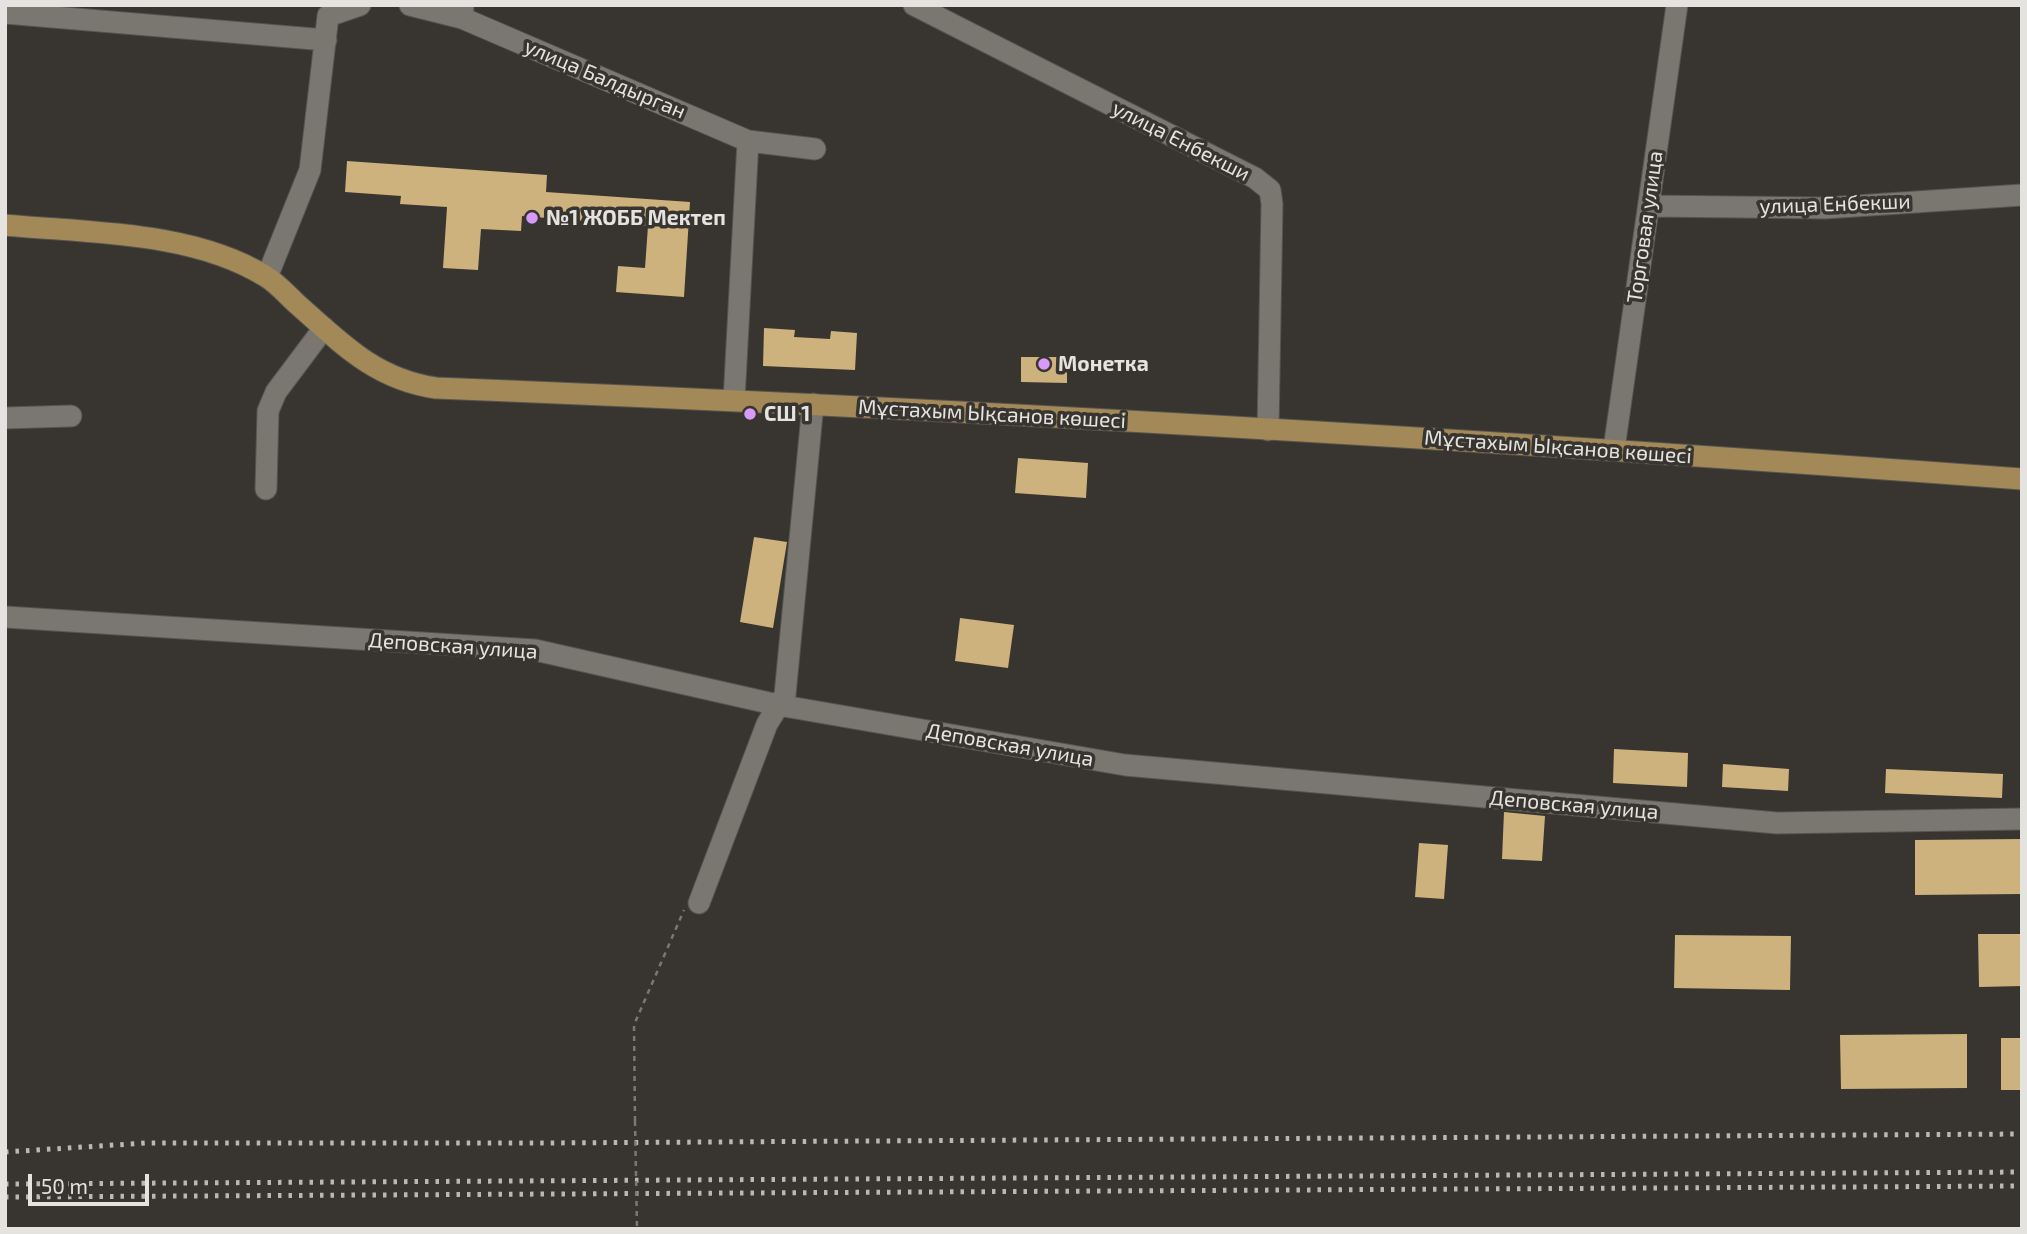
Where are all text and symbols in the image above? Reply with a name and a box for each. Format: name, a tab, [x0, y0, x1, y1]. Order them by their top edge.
street label: улица Балдырган	[521, 34, 689, 124]
street label: улица Енбекши	[1108, 95, 1254, 187]
street label: Торговая улица	[1622, 149, 1668, 305]
street label: улица Енбекши	[1759, 189, 1911, 219]
place label: №1 ЖОББ Мектеп	[546, 205, 726, 231]
marker: №1 ЖОББ Мектеп	[524, 210, 540, 226]
place label: Монетка	[1058, 351, 1149, 377]
marker: Монетка	[1036, 356, 1052, 372]
street label: Мұстахым Ықсанов көшесі	[857, 394, 1127, 434]
place label: СШ 1	[764, 401, 810, 427]
marker: СШ 1	[742, 406, 758, 422]
street label: Мұстахым Ықсанов көшесі	[1423, 425, 1693, 469]
street label: Деповская улица	[368, 628, 538, 664]
street label: Деповская улица	[924, 718, 1096, 772]
street label: Деповская улица	[1488, 785, 1660, 825]
scale bar	[32, 1160, 152, 1204]
text: 50 m	[41, 1173, 88, 1198]

